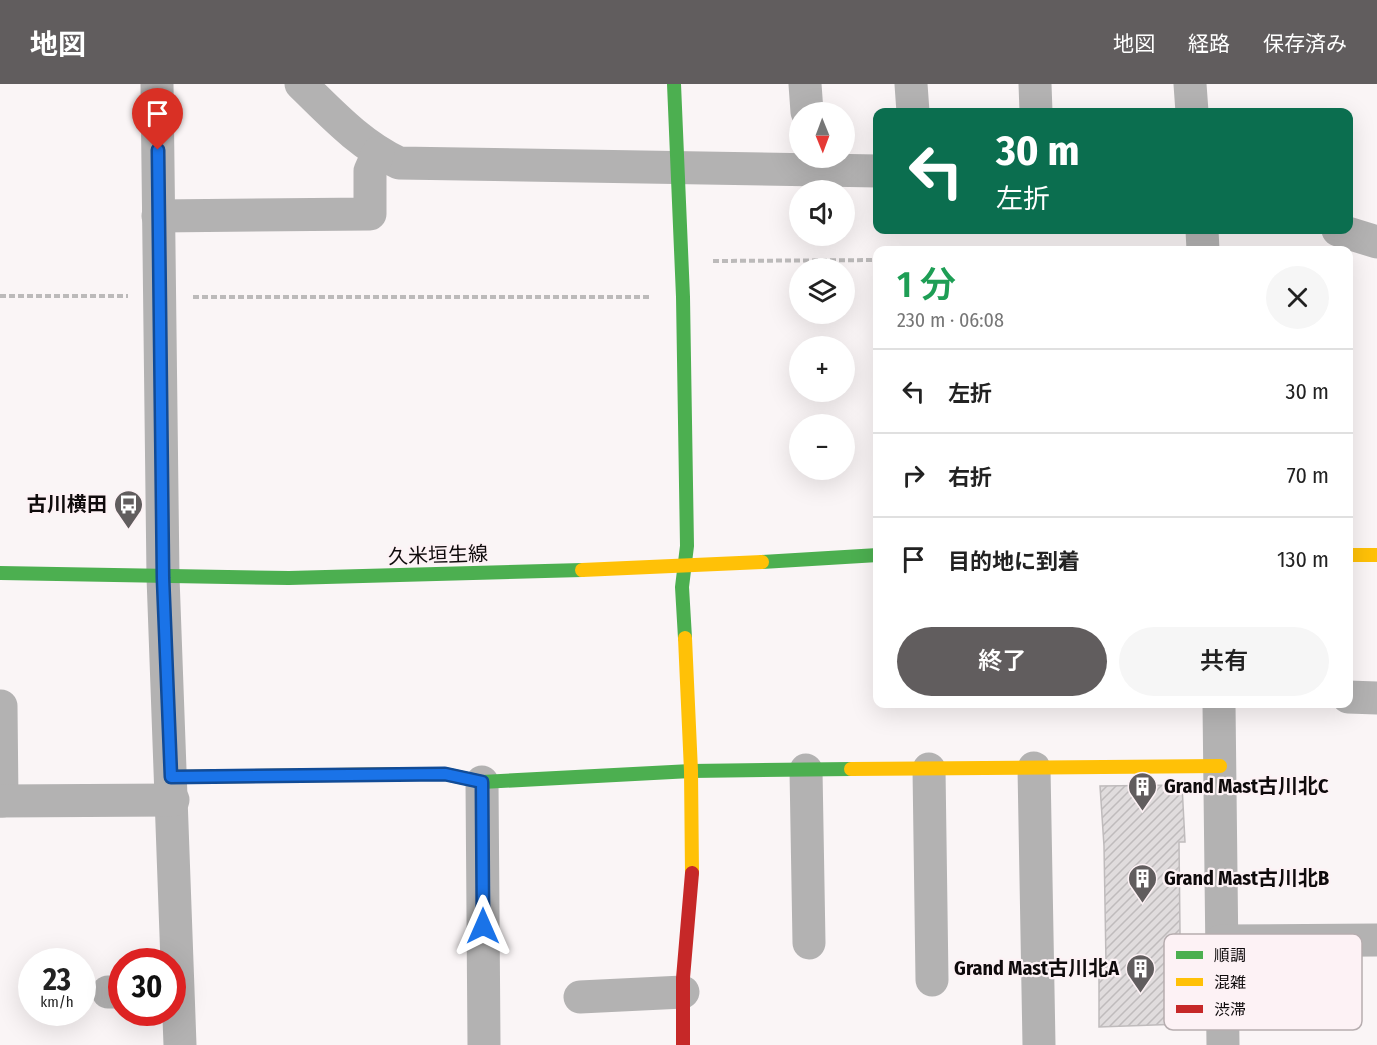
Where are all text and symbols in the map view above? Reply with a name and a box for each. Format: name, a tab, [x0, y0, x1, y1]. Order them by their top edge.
text: 地図	[30, 28, 86, 61]
text: 地図	[1113, 31, 1155, 57]
text: 経路	[1188, 31, 1230, 57]
text: 保存済み	[1263, 31, 1347, 57]
pin	[132, 88, 183, 150]
icon: arrive	[141, 97, 174, 130]
north arrow	[789, 102, 855, 168]
map controls	[789, 102, 855, 480]
text: 30 m	[996, 126, 1080, 176]
icon: left	[897, 132, 975, 210]
button: sound	[789, 180, 855, 246]
text: 左折	[996, 183, 1050, 215]
button: layers	[789, 258, 855, 324]
text: 1 分	[897, 263, 956, 307]
button: close	[1266, 266, 1329, 329]
text: 230 m · 06:08	[897, 308, 1004, 332]
button: +	[789, 336, 855, 402]
icon: left	[897, 375, 930, 408]
text: 30 m	[1286, 378, 1329, 405]
text: 左折	[948, 380, 992, 407]
button: −	[789, 414, 855, 480]
icon: right	[897, 459, 930, 492]
text: 70 m	[1287, 462, 1329, 489]
text: 右折	[948, 464, 992, 491]
bus stop icon: 古川横田	[112, 488, 144, 530]
place label: 古川横田	[27, 492, 107, 516]
street label: 久米垣生線	[388, 541, 488, 569]
icon: arrive	[897, 543, 930, 576]
text: 130 m	[1277, 546, 1329, 573]
text: 目的地に到着	[948, 548, 1080, 575]
button: 終了	[897, 627, 1107, 696]
button: 共有	[1119, 627, 1329, 696]
building icon: Grand Mast古川北C	[1127, 770, 1159, 812]
place label: Grand Mast古川北C	[1164, 774, 1329, 798]
building icon: Grand Mast古川北B	[1127, 862, 1159, 904]
place label: Grand Mast古川北B	[1164, 866, 1329, 890]
position arrow	[451, 894, 515, 958]
legend	[1164, 934, 1362, 1030]
text: 順調	[1214, 946, 1246, 965]
speed limit sign: 30	[108, 948, 186, 1026]
building icon: Grand Mast古川北A	[1124, 952, 1156, 994]
place label: Grand Mast古川北A	[954, 956, 1120, 980]
text: 23	[43, 962, 71, 998]
text: 混雑	[1214, 973, 1246, 992]
text: km/h	[40, 993, 74, 1011]
text: 渋滞	[1214, 1000, 1246, 1019]

